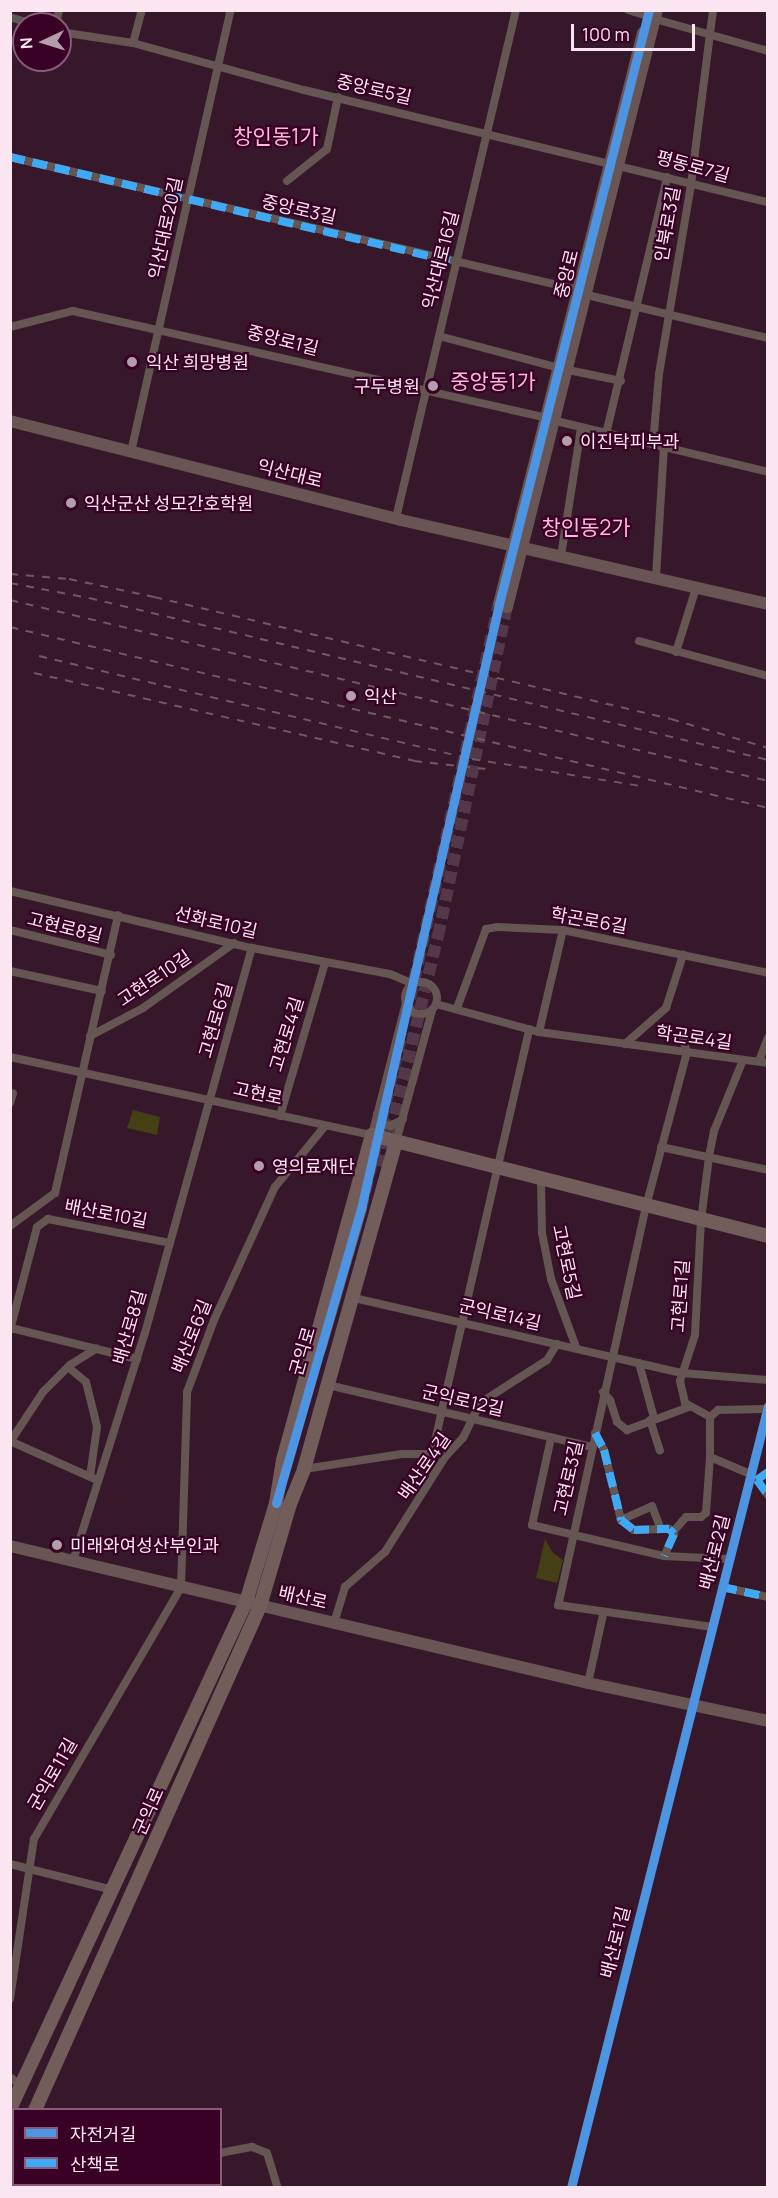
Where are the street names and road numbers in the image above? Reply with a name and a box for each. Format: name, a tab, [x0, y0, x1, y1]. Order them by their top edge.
street label: 중앙로5길	[334, 70, 414, 108]
street label: 평동로7길	[654, 146, 732, 186]
street label: 익산대로20길	[144, 175, 186, 281]
street label: 인북로3길	[650, 185, 684, 263]
street label: 중앙로3길	[259, 190, 339, 228]
street label: 익산대로16길	[417, 208, 463, 312]
street label: 중앙로	[550, 247, 582, 301]
street label: 중앙로1길	[245, 321, 321, 359]
street label: 익산대로	[255, 455, 325, 491]
street label: 선화로10길	[173, 902, 259, 942]
street label: 학곤로6길	[549, 903, 629, 937]
street label: 고현로8길	[25, 907, 105, 947]
street label: 고현로10길	[113, 945, 195, 1011]
street label: 고현로6길	[194, 980, 236, 1060]
street label: 고현로4길	[264, 994, 308, 1074]
street label: 학곤로4길	[654, 1021, 734, 1053]
street label: 고현로	[231, 1077, 285, 1109]
street label: 배산로10길	[63, 1194, 149, 1232]
street label: 고현로5길	[548, 1222, 586, 1302]
street label: 고현로1길	[667, 1259, 693, 1333]
street label: 배산로8길	[108, 1287, 150, 1367]
street label: 군익로14길	[457, 1294, 543, 1334]
street label: 배산로6길	[166, 1296, 216, 1376]
street label: 군익로	[285, 1324, 319, 1378]
street label: 군익로12길	[420, 1380, 506, 1420]
street label: 배산로4길	[393, 1428, 455, 1504]
street label: 고현로3길	[549, 1438, 587, 1518]
street label: 배산로2길	[694, 1512, 734, 1592]
street label: 배산로	[276, 1581, 330, 1613]
street label: 군익로11길	[23, 1734, 81, 1814]
street label: 군익로	[128, 1784, 168, 1838]
street label: 배산로1길	[596, 1904, 634, 1980]

